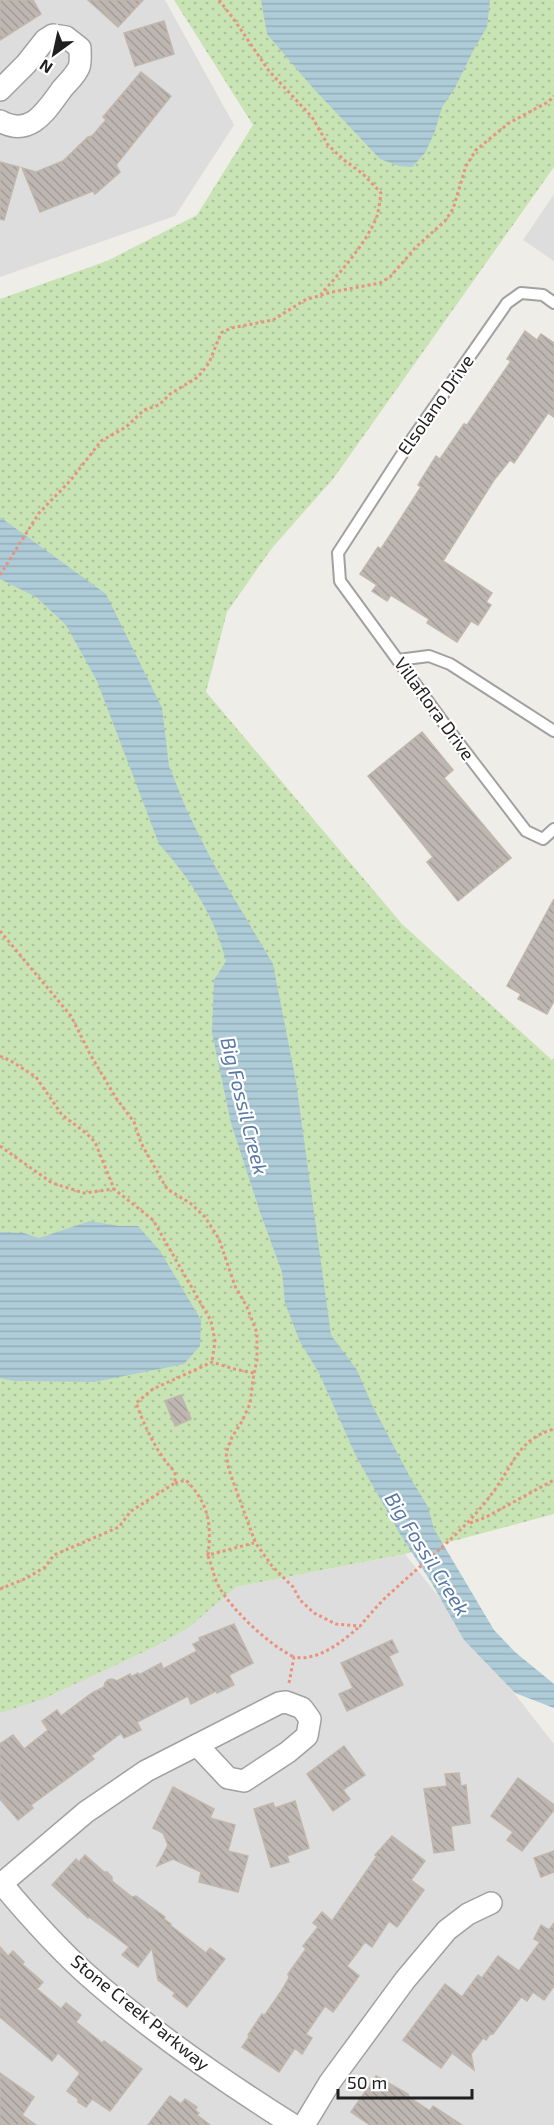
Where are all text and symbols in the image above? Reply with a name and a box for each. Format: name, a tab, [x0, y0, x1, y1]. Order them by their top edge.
north arrow	[24, 24, 84, 84]
text: N	[36, 56, 56, 78]
street label: Elsolano Drive	[392, 350, 478, 459]
street label: Villaflora Drive	[390, 653, 480, 764]
water label: Big Fossil Creek	[216, 1034, 274, 1177]
water label: Big Fossil Creek	[380, 1487, 475, 1620]
street label: Stone Creek Parkway	[67, 1950, 215, 2075]
scale bar	[338, 2062, 472, 2100]
text: 50 m	[347, 2071, 387, 2093]

